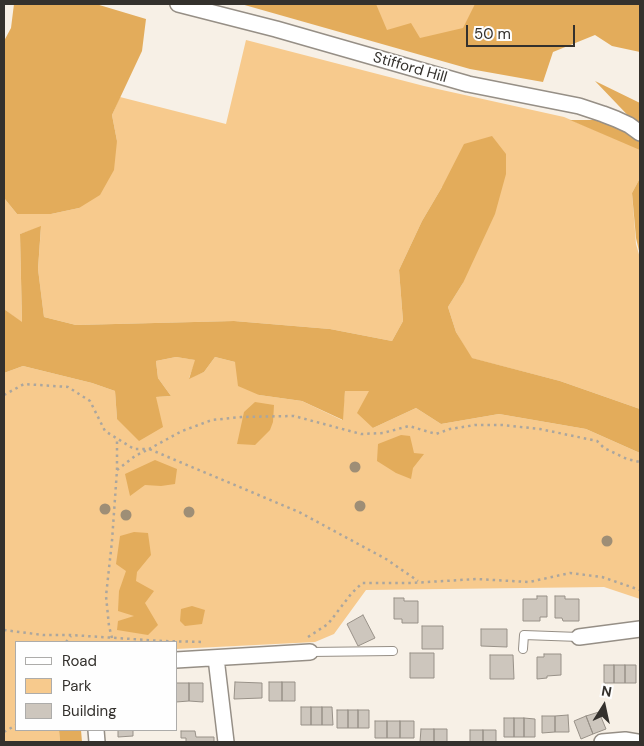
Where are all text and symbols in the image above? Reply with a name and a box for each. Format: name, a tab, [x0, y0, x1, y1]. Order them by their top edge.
scale bar	[469, 15, 578, 47]
text: 50 m	[474, 24, 511, 44]
street label: Stifford Hill	[371, 49, 449, 87]
legend	[15, 641, 178, 731]
text: Road	[62, 651, 97, 671]
text: Park	[62, 676, 92, 696]
north arrow	[579, 681, 629, 731]
text: N	[600, 681, 613, 701]
text: Building	[62, 701, 117, 721]

